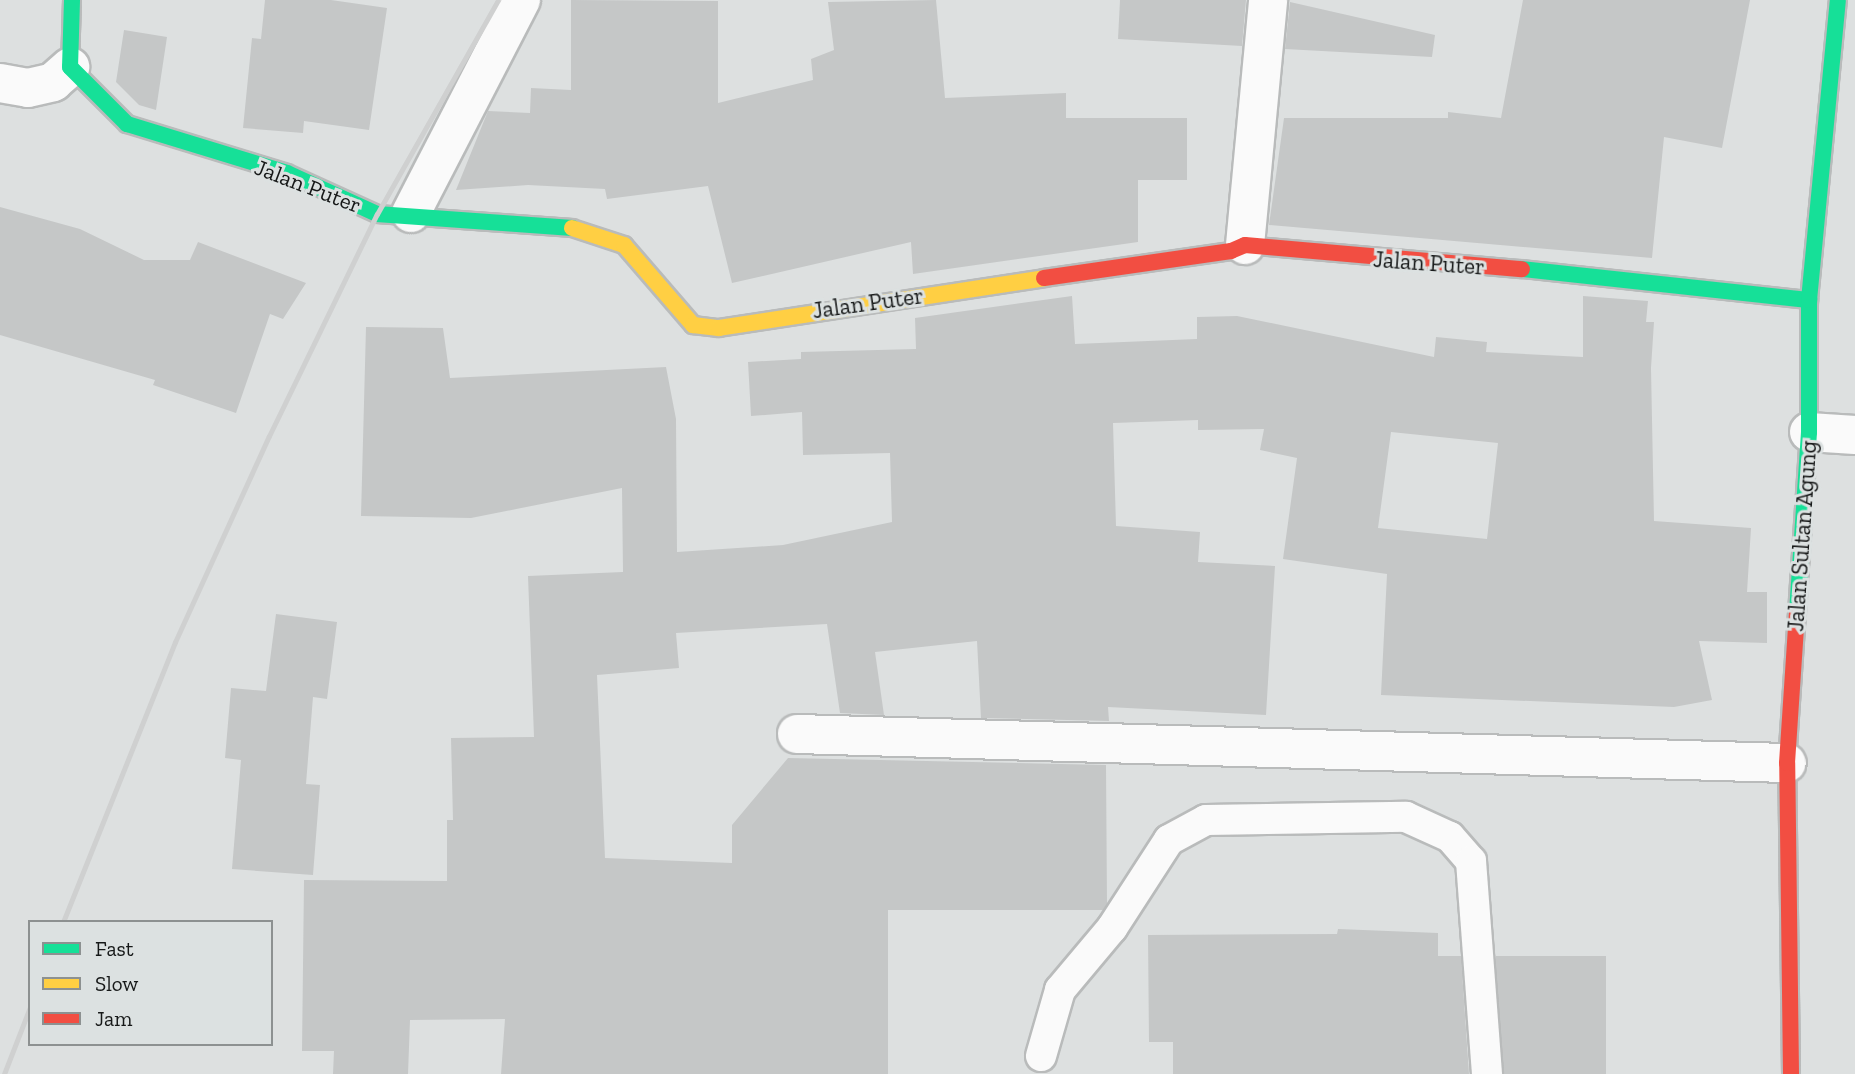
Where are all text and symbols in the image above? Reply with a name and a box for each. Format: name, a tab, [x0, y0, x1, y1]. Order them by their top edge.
street label: Jalan Puter	[251, 153, 365, 219]
street label: Jalan Puter	[1372, 245, 1486, 281]
street label: Jalan Puter	[811, 282, 925, 324]
street label: Jalan Sultan Agung	[1782, 439, 1822, 633]
legend	[28, 920, 273, 1046]
text: Fast	[95, 936, 134, 961]
text: Slow	[95, 971, 138, 996]
text: Jam	[95, 1006, 132, 1031]

